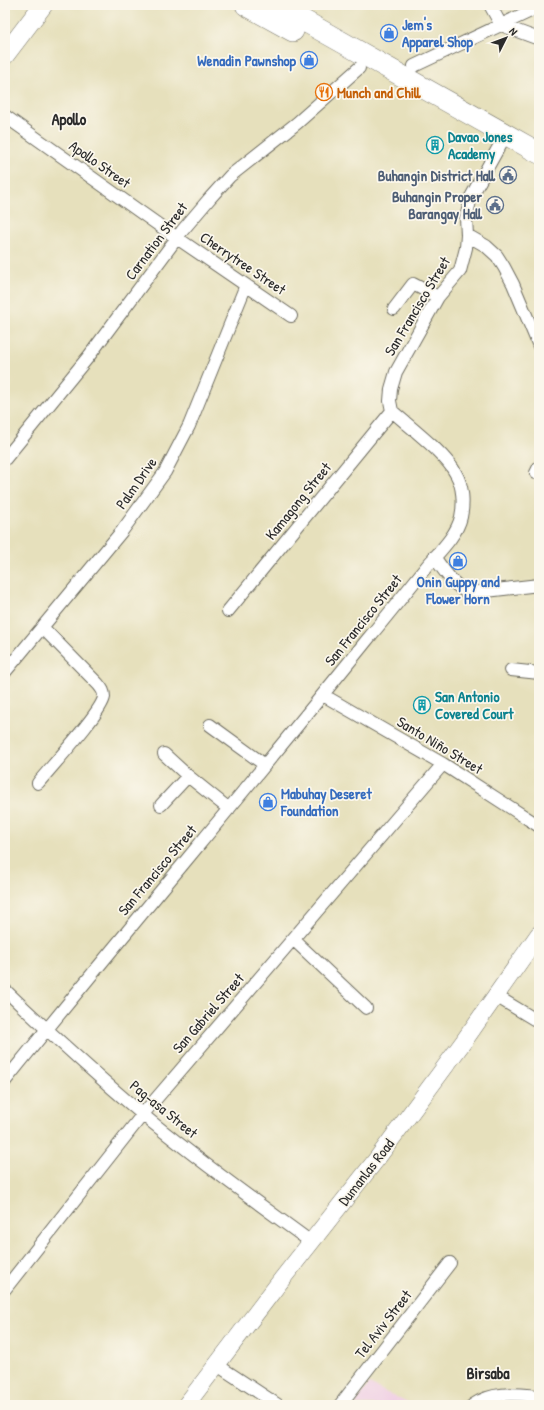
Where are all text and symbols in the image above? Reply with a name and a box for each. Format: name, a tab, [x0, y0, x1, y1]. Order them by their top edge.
place label: Jem's Apparel Shop	[402, 14, 473, 53]
north arrow	[486, 18, 526, 58]
shop icon: Jem's Apparel Shop	[379, 23, 399, 43]
text: N	[506, 24, 521, 38]
place label: Wenadin Pawnshop	[197, 50, 297, 72]
shop icon: Wenadin Pawnshop	[299, 50, 319, 70]
restaurant icon: Munch and Chill	[314, 82, 334, 102]
place label: Munch and Chill	[337, 82, 421, 103]
district label: Apollo	[52, 108, 87, 131]
place label: Davao Jones Academy	[448, 126, 513, 165]
street label: Apollo Street	[65, 135, 136, 193]
building icon: Davao Jones Academy	[425, 135, 445, 155]
place label: Buhangin District Hall	[378, 165, 496, 187]
public building icon: Buhangin District Hall	[498, 165, 518, 185]
place label: Buhangin Proper Barangay Hall	[392, 186, 483, 225]
public building icon: Buhangin Proper Barangay Hall	[485, 195, 505, 215]
street label: Carnation Street	[120, 197, 193, 284]
street label: Cherrytree Street	[196, 226, 291, 300]
street label: San Francisco Street	[379, 252, 455, 360]
street label: Palm Drive	[110, 453, 162, 513]
street label: Kamagong Street	[260, 457, 336, 544]
shop icon: Onin Guppy and Flower Horn	[448, 551, 468, 571]
street label: San Francisco Street	[320, 569, 407, 670]
place label: Onin Guppy and Flower Horn	[416, 571, 500, 609]
place label: San Antonio Covered Court	[435, 686, 514, 724]
building icon: San Antonio Covered Court	[412, 695, 432, 715]
street label: Santo Niño Street	[393, 711, 488, 779]
place label: Mabuhay Deseret Foundation	[280, 783, 373, 821]
shop icon: Mabuhay Deseret Foundation	[258, 792, 278, 812]
street label: San Francisco Street	[113, 820, 202, 920]
street label: San Gabriel Street	[167, 968, 249, 1058]
street label: Pag-asa Street	[126, 1075, 203, 1143]
street label: Dumanlas Road	[333, 1134, 399, 1210]
street label: Tel Aviv Street	[350, 1285, 417, 1363]
district label: Birsaba	[466, 1362, 510, 1384]

